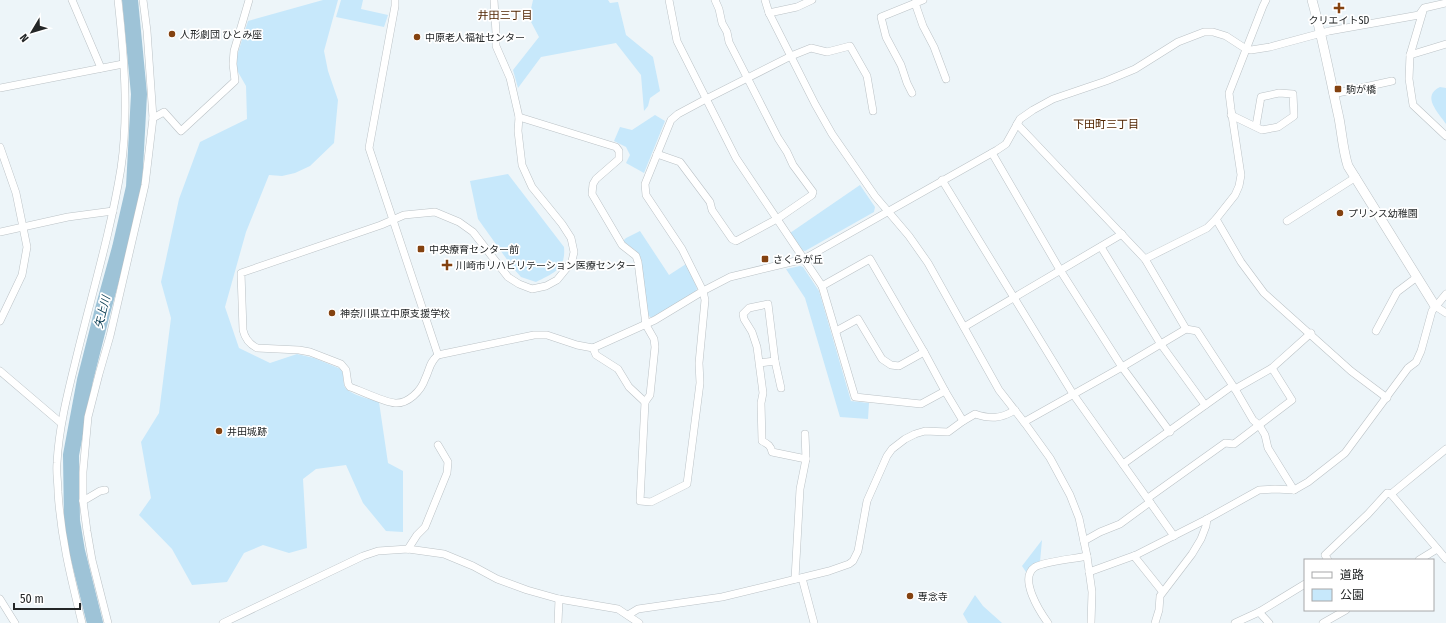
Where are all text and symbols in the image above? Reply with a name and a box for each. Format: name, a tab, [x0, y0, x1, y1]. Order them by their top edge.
marker: クリエイトSD	[1334, 3, 1344, 13]
district label: 井田三丁目	[478, 9, 533, 22]
north arrow	[12, 12, 52, 52]
place label: クリエイトSD	[1309, 15, 1370, 27]
marker: 人形劇団 ひとみ座	[167, 29, 177, 39]
place label: 人形劇団 ひとみ座	[180, 29, 262, 41]
text: N	[17, 31, 32, 44]
marker: 中原老人福祉センター	[412, 32, 422, 42]
place label: 中原老人福祉センター	[425, 32, 525, 44]
marker: 駒が橋	[1333, 84, 1343, 94]
place label: 駒が橋	[1346, 84, 1376, 96]
district label: 下田町三丁目	[1073, 118, 1139, 131]
marker: プリンス幼稚園	[1335, 208, 1345, 218]
place label: プリンス幼稚園	[1348, 208, 1418, 220]
marker: 中央療育センター前	[416, 244, 426, 254]
place label: 中央療育センター前	[429, 244, 519, 256]
marker: さくらが丘	[760, 254, 770, 264]
place label: さくらが丘	[773, 254, 823, 266]
marker: 川崎市リハビリテーション医療センター	[441, 259, 453, 271]
place label: 川崎市リハビリテーション医療センター	[456, 260, 636, 272]
water label: 矢上川	[92, 294, 113, 330]
marker: 神奈川県立中原支援学校	[327, 308, 337, 318]
place label: 神奈川県立中原支援学校	[340, 308, 450, 320]
marker: 井田城跡	[214, 426, 224, 436]
place label: 井田城跡	[227, 426, 267, 438]
legend	[1304, 559, 1434, 611]
text: 道路	[1340, 568, 1364, 582]
scale bar	[14, 585, 80, 611]
text: 公園	[1340, 588, 1364, 602]
marker: 専念寺	[905, 591, 915, 601]
place label: 専念寺	[918, 591, 948, 603]
text: 50 m	[20, 592, 44, 606]

